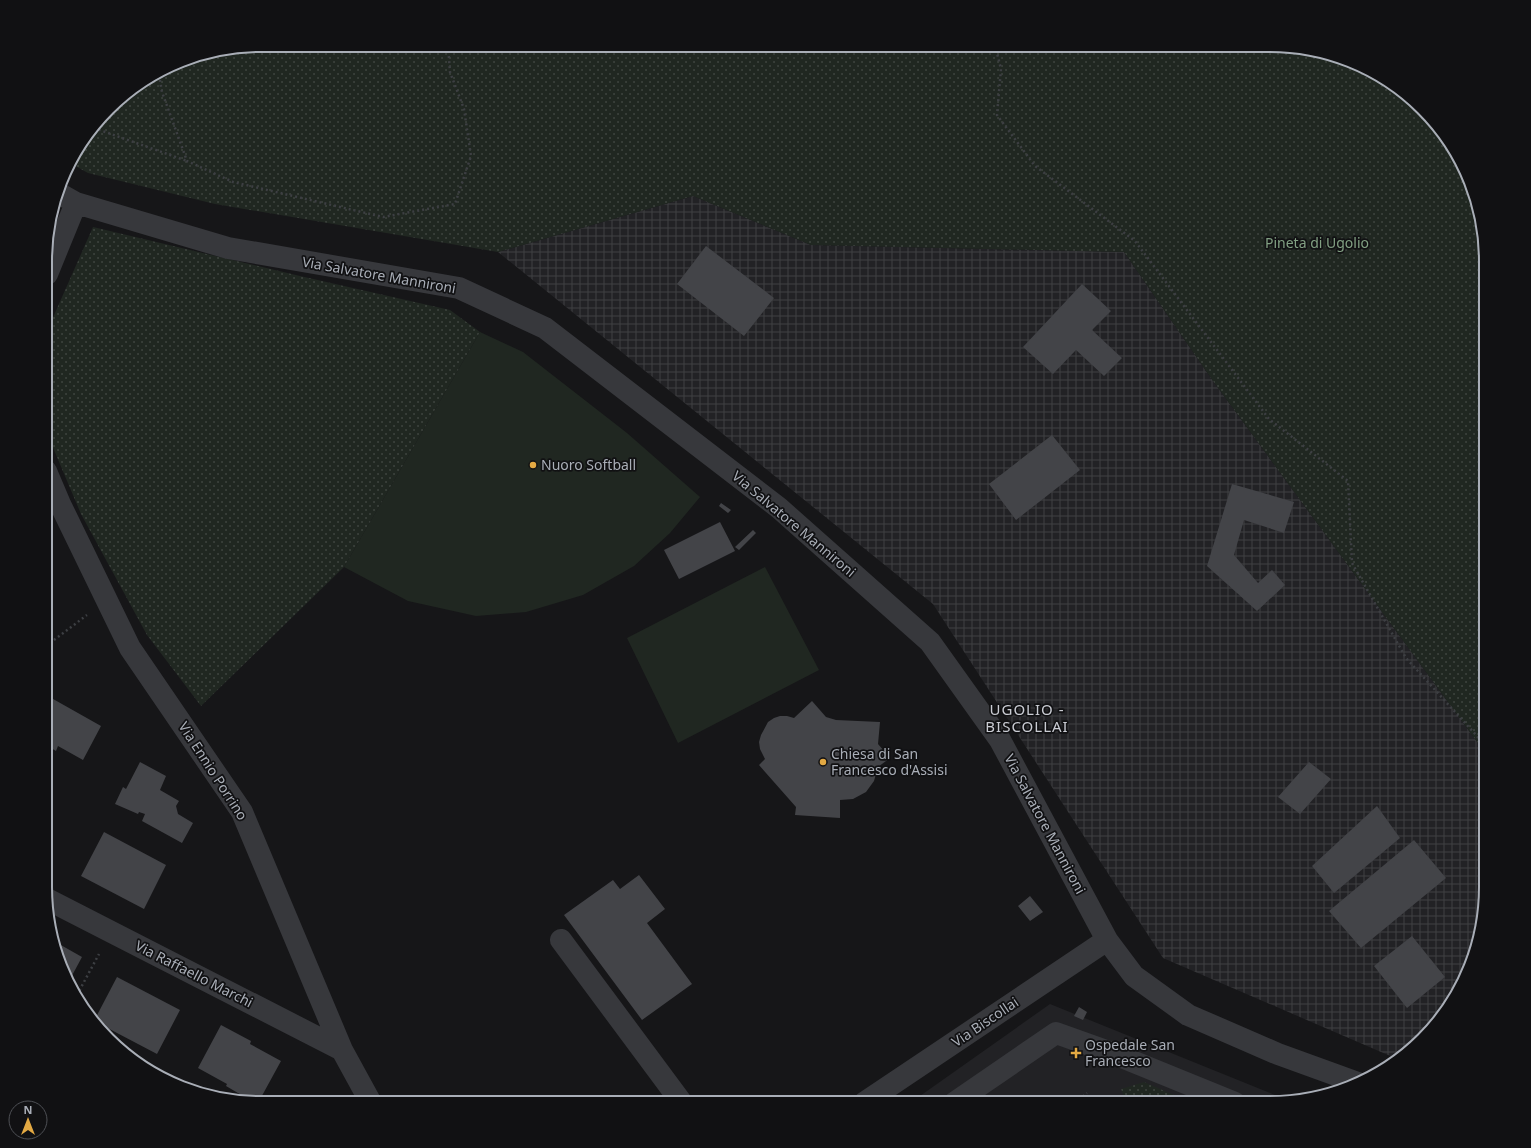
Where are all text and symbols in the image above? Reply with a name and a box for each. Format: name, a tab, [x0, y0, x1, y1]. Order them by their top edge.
park label: Pineta di Ugolio	[1265, 233, 1369, 252]
street label: Via Salvatore Mannironi	[301, 252, 457, 297]
place label: Nuoro Softball	[541, 455, 636, 474]
marker: Nuoro Softball	[528, 460, 538, 470]
street label: Via Salvatore Mannironi	[729, 466, 860, 581]
district label: UGOLIO - BISCOLLAI	[985, 699, 1069, 736]
street label: Via Ennio Porrino	[175, 718, 252, 824]
place label: Chiesa di San Francesco d'Assisi	[831, 744, 948, 779]
street label: Via Salvatore Mannironi	[1000, 750, 1090, 897]
marker: Chiesa di San Francesco d'Assisi	[818, 757, 828, 767]
street label: Via Raffaello Marchi	[132, 936, 256, 1011]
street label: Via Biscollai	[948, 992, 1022, 1051]
place label: Ospedale San Francesco	[1085, 1035, 1175, 1070]
marker: Ospedale San Francesco	[1070, 1047, 1082, 1059]
north arrow	[8, 1100, 48, 1140]
text: N	[24, 1102, 32, 1117]

